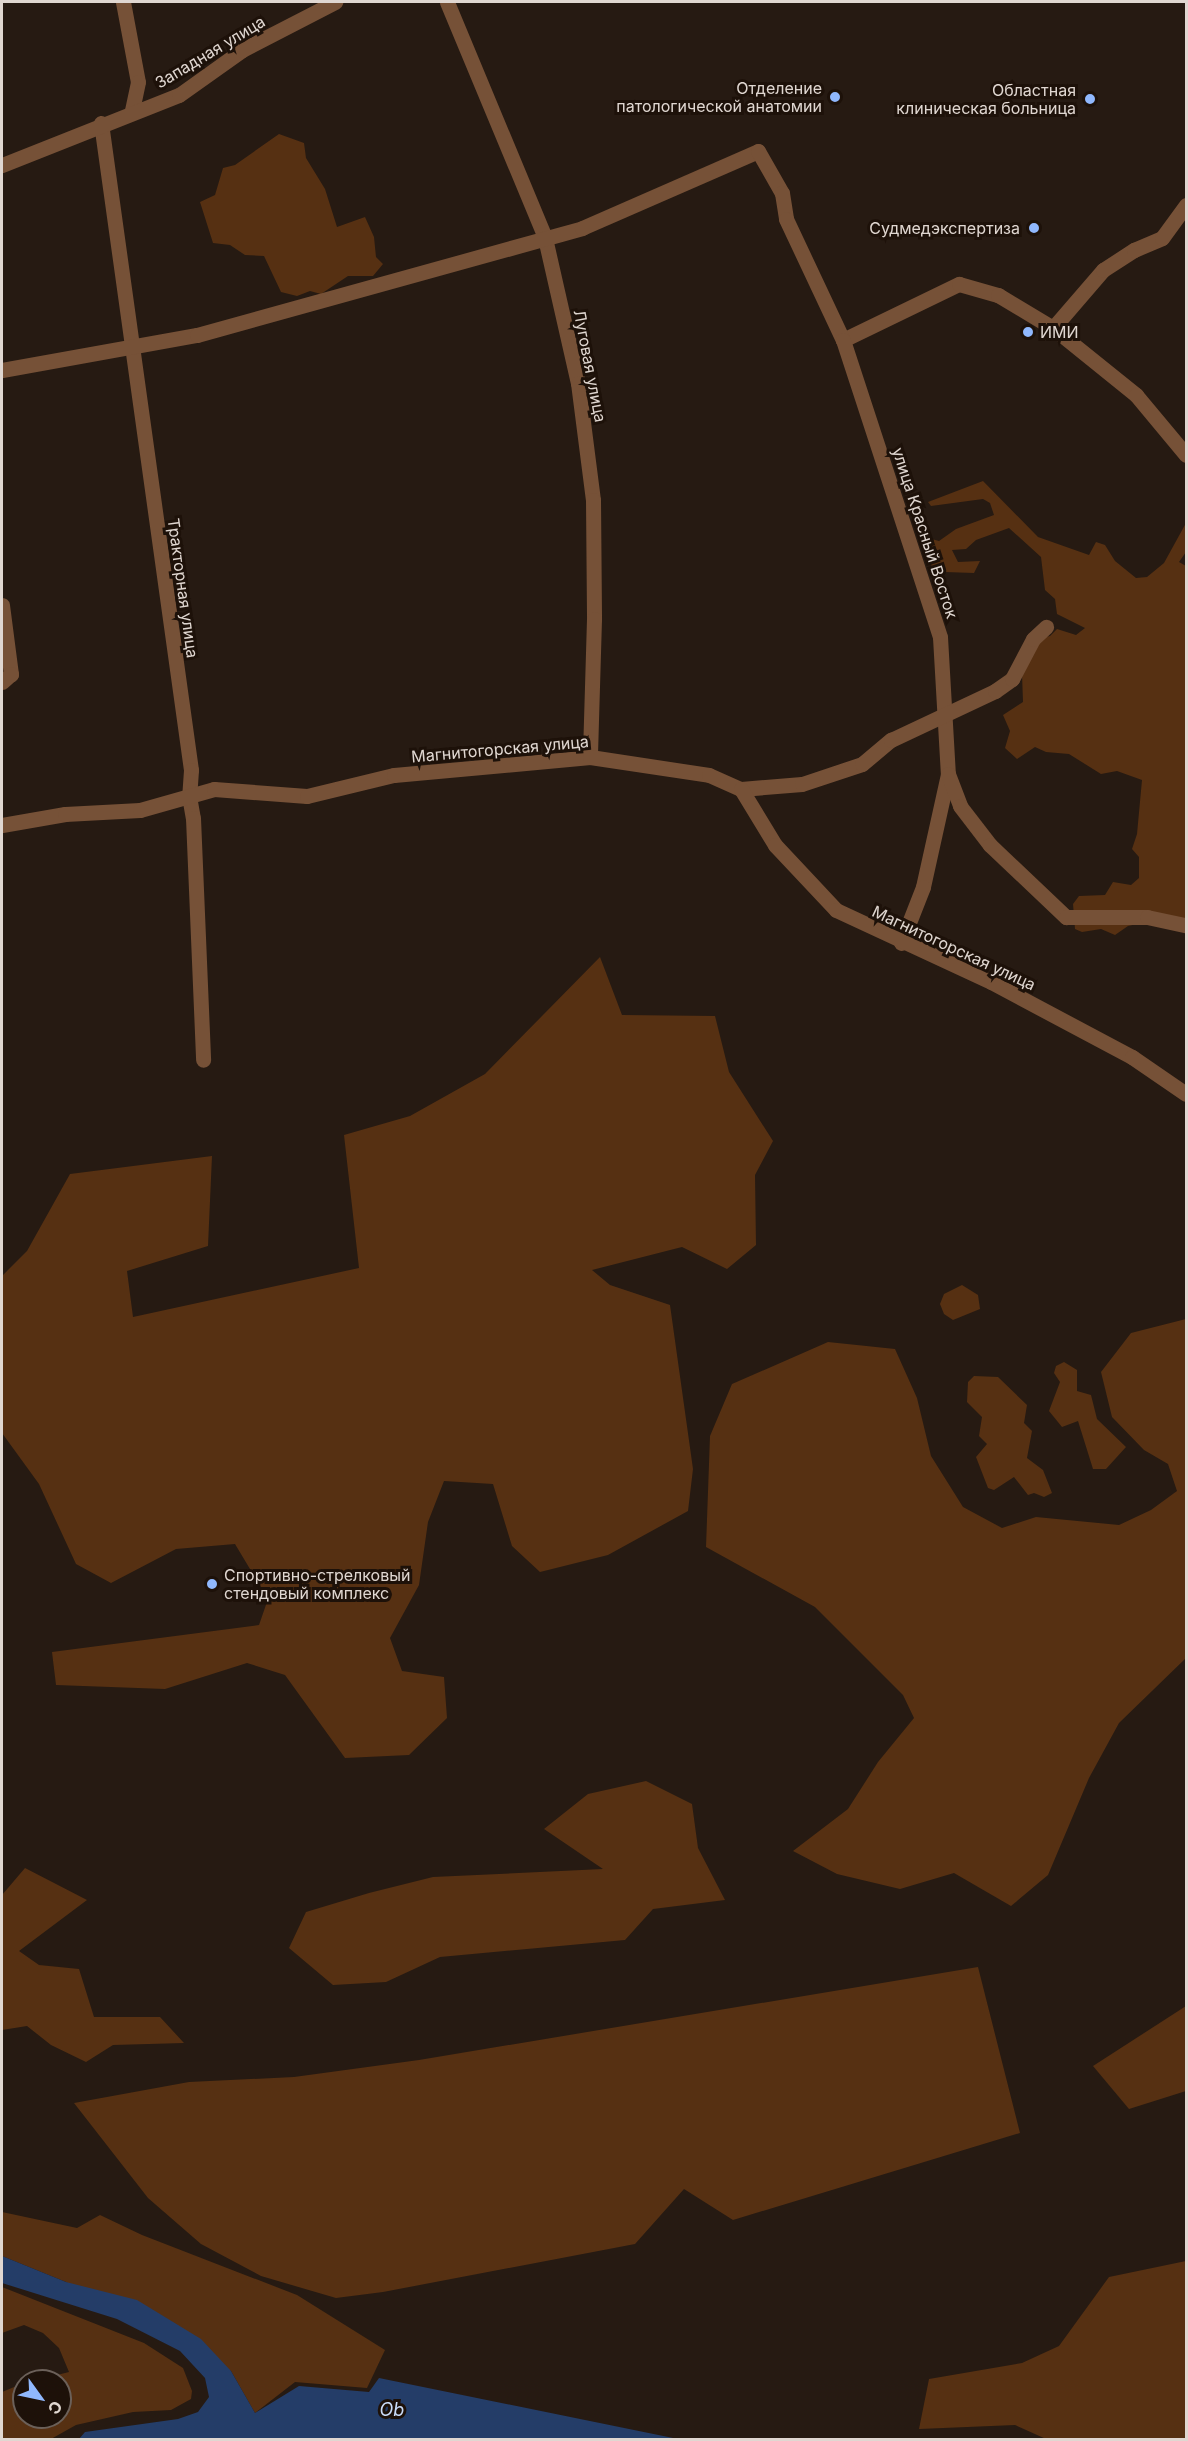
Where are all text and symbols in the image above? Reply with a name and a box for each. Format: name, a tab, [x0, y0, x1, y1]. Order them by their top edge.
street label: Западная улица	[152, 12, 268, 92]
place label: Отделение патологической анатомии	[616, 78, 822, 116]
place label: Областная клиническая больница	[896, 80, 1076, 118]
marker: Отделение патологической анатомии	[826, 88, 844, 106]
marker: Областная клиническая больница	[1081, 90, 1099, 108]
place label: Судмедэкспертиза	[869, 218, 1020, 238]
marker: Судмедэкспертиза	[1025, 219, 1043, 237]
street label: Луговая улица	[570, 308, 610, 424]
place label: ИМИ	[1040, 322, 1079, 342]
marker: ИМИ	[1021, 325, 1035, 339]
street label: улица Красный Восток	[888, 445, 962, 621]
street label: Тракторная улица	[164, 517, 202, 659]
street label: Магнитогорская улица	[410, 732, 590, 766]
street label: Магнитогорская улица	[869, 902, 1039, 994]
place label: Спортивно-стрелковый стендовый комплекс	[224, 1565, 410, 1603]
marker: Спортивно-стрелковый стендовый комплекс	[205, 1577, 219, 1591]
north arrow	[12, 2369, 72, 2429]
text: С	[44, 2397, 67, 2418]
water label: Ob	[380, 2399, 404, 2421]

